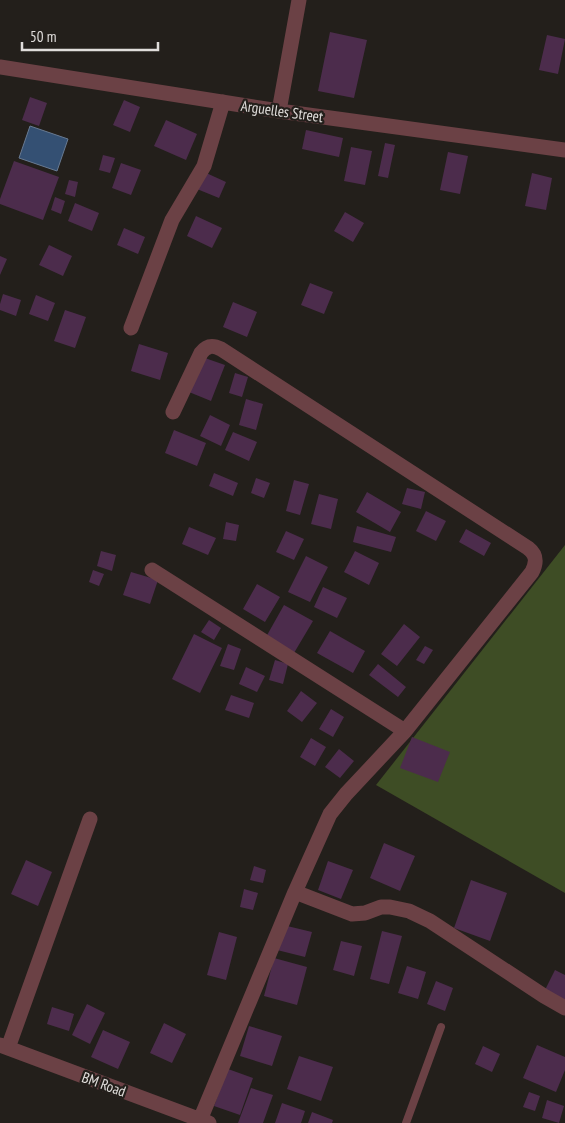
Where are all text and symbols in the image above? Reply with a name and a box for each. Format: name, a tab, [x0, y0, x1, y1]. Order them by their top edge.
scale bar	[22, 20, 159, 52]
text: 50 m	[30, 27, 56, 46]
street label: Arguelles Street	[240, 96, 324, 126]
street label: BM Road	[79, 1067, 129, 1101]

